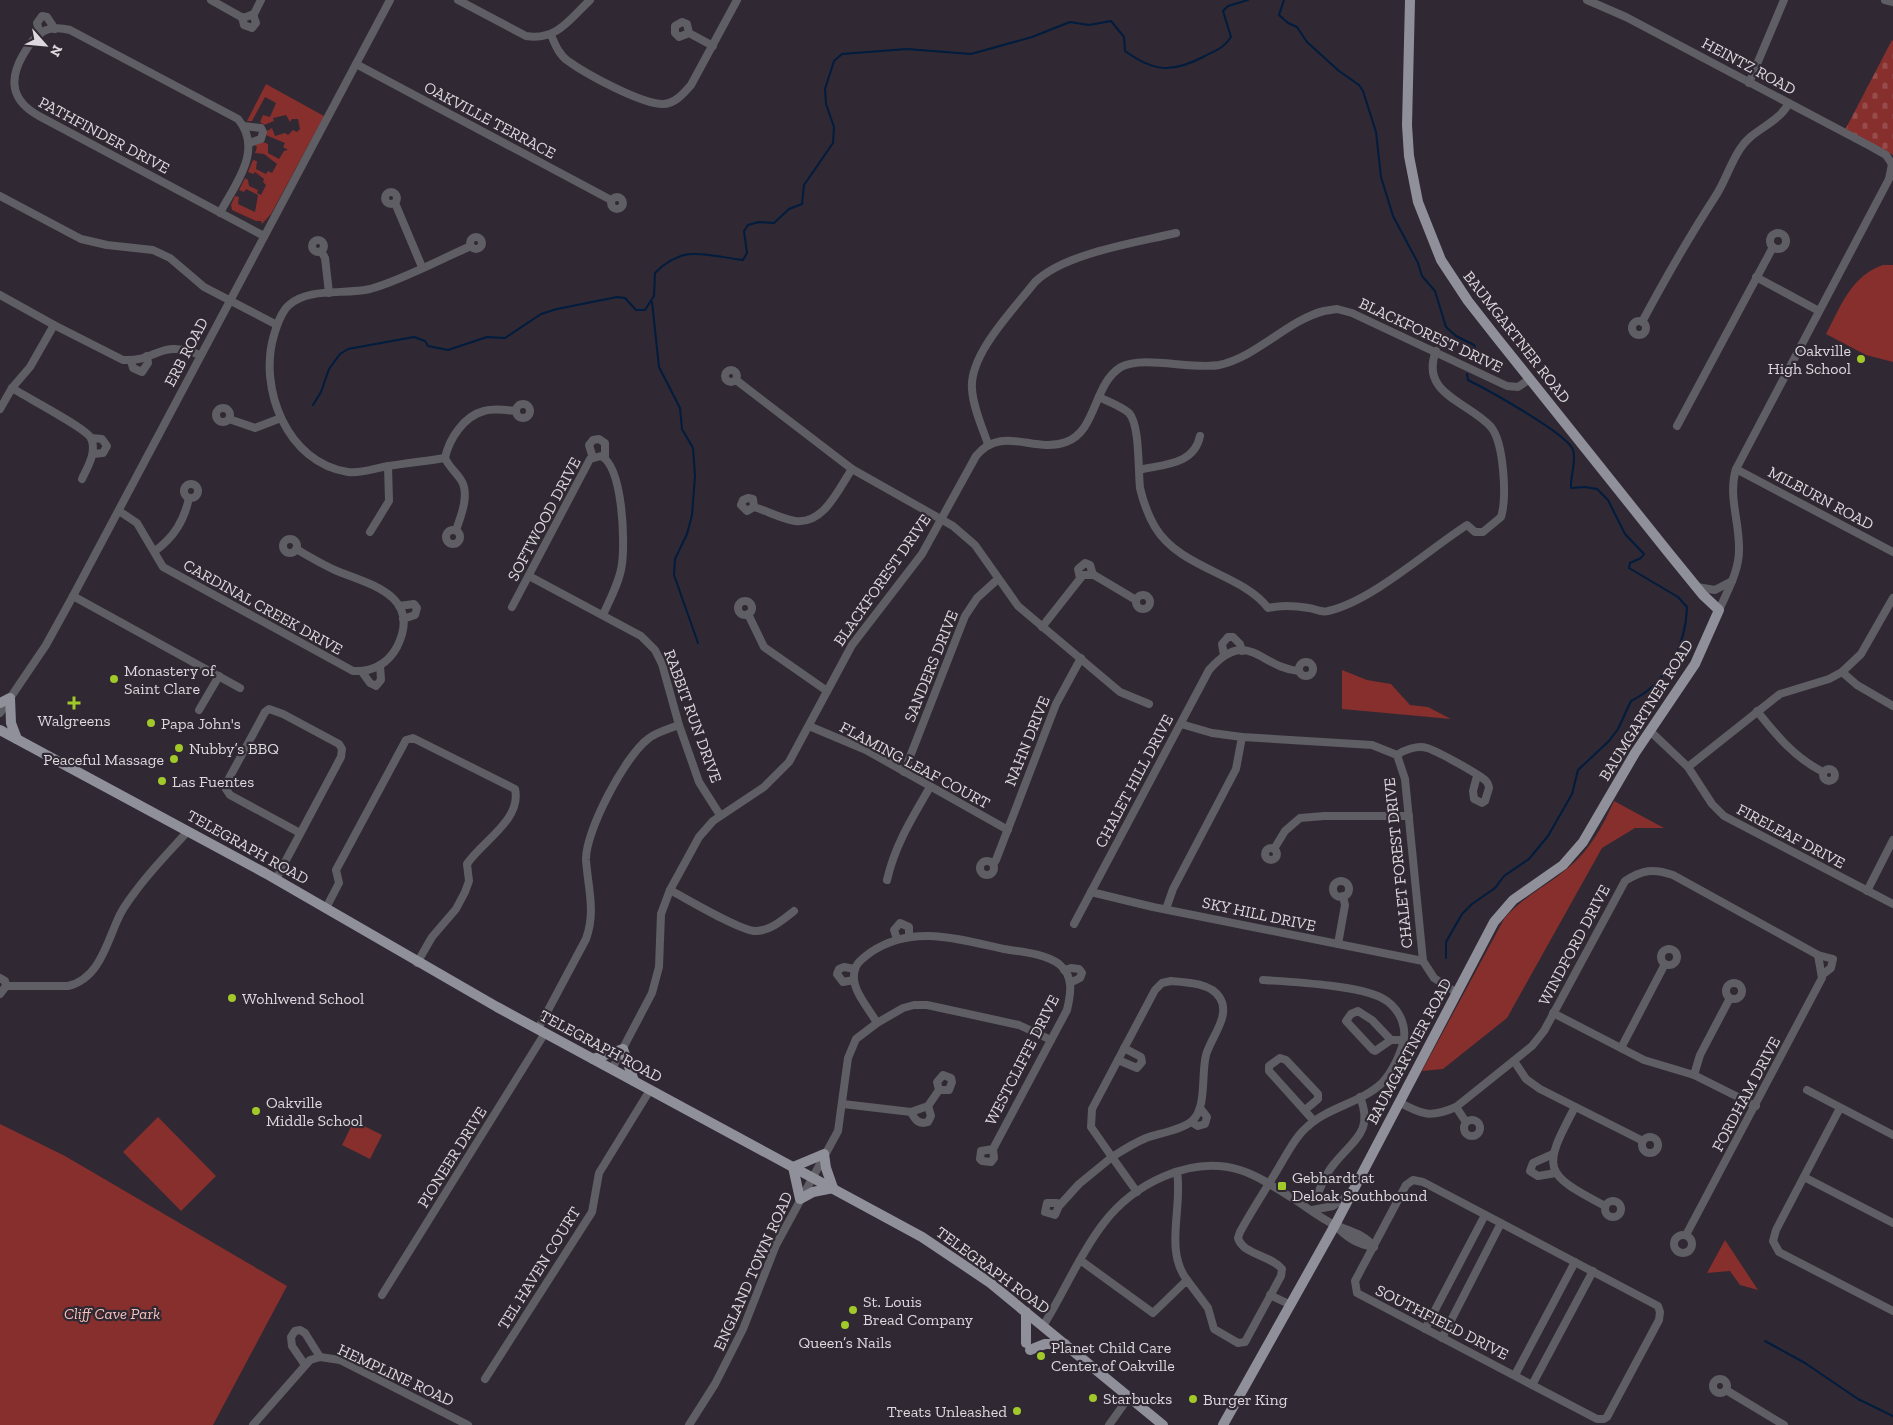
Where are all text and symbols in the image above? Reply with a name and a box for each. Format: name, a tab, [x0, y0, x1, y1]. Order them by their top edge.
north arrow	[20, 20, 70, 70]
street label: HEINTZ ROAD	[1699, 33, 1799, 99]
text: N	[46, 42, 66, 60]
street label: OAKVILLE TERRACE	[421, 77, 559, 163]
street label: PATHFINDER DRIVE	[35, 92, 173, 178]
street label: BAUMGARTNER ROAD	[1459, 267, 1575, 407]
street label: BLACKFOREST DRIVE	[1356, 293, 1506, 377]
street label: ERB ROAD	[160, 314, 212, 390]
place label: Oakville High School	[1768, 341, 1851, 378]
marker: Oakville High School	[1855, 353, 1867, 365]
street label: SOFTWOOD DRIVE	[503, 454, 585, 584]
street label: MILBURN ROAD	[1765, 462, 1877, 534]
street label: BLACKFOREST DRIVE	[829, 511, 935, 649]
street label: CARDINAL CREEK DRIVE	[180, 555, 346, 659]
street label: SANDERS DRIVE	[900, 607, 962, 725]
street label: BAUMGARTNER ROAD	[1595, 636, 1697, 784]
street label: RABBIT RUN DRIVE	[660, 647, 726, 785]
place label: Monastery of Saint Clare	[124, 661, 217, 698]
marker: Monastery of Saint Clare	[108, 673, 120, 685]
street label: NAHN DRIVE	[1000, 693, 1054, 789]
marker: Walgreens	[68, 697, 80, 709]
place label: Walgreens	[38, 711, 110, 730]
street label: CHALET HILL DRIVE	[1091, 711, 1177, 851]
place label: Papa John's	[161, 714, 241, 733]
marker: Papa John's	[145, 717, 157, 729]
street label: FLAMING LEAF COURT	[837, 717, 993, 813]
place label: Nubby’s BBQ	[189, 739, 279, 758]
marker: Nubby’s BBQ	[173, 742, 185, 754]
place label: Peaceful Massage	[43, 750, 164, 769]
marker: Peaceful Massage	[168, 753, 180, 765]
place label: Las Fuentes	[172, 772, 254, 791]
marker: Las Fuentes	[156, 775, 168, 787]
street label: CHALET FOREST DRIVE	[1380, 777, 1416, 949]
street label: FIRELEAF DRIVE	[1734, 799, 1848, 873]
street label: TELEGRAPH ROAD	[184, 806, 312, 888]
street label: WINDFORD DRIVE	[1534, 881, 1614, 1009]
street label: SKY HILL DRIVE	[1201, 893, 1317, 935]
street label: BAUMGARTNER ROAD	[1362, 975, 1456, 1127]
place label: Wohlwend School	[242, 989, 364, 1008]
marker: Wohlwend School	[226, 992, 238, 1004]
street label: WESTCLIFFE DRIVE	[981, 992, 1063, 1128]
street label: TELEGRAPH ROAD	[536, 1006, 666, 1086]
street label: FORDHAM DRIVE	[1708, 1033, 1784, 1155]
place label: Oakville Middle School	[266, 1093, 363, 1130]
street label: PIONEER DRIVE	[413, 1103, 491, 1211]
marker: Oakville Middle School	[250, 1105, 262, 1117]
place label: Gebhardt at Deloak Southbound	[1292, 1168, 1427, 1205]
marker: Gebhardt at Deloak Southbound	[1276, 1180, 1288, 1192]
street label: ENGLAND TOWN ROAD	[709, 1189, 797, 1353]
street label: TEL HAVEN COURT	[494, 1203, 584, 1333]
street label: TELEGRAPH ROAD	[932, 1222, 1054, 1318]
street label: SOUTHFIELD DRIVE	[1372, 1280, 1512, 1364]
place label: St. Louis Bread Company	[863, 1292, 974, 1329]
park label: Cliff Cave Park	[64, 1304, 160, 1323]
marker: St. Louis Bread Company	[847, 1304, 859, 1316]
marker: Queen’s Nails	[839, 1319, 851, 1331]
place label: Queen’s Nails	[799, 1333, 891, 1352]
place label: Planet Child Care Center of Oakville	[1051, 1338, 1175, 1375]
street label: HEMPLINE ROAD	[335, 1340, 457, 1410]
marker: Planet Child Care Center of Oakville	[1035, 1350, 1047, 1362]
place label: Starbucks	[1103, 1389, 1172, 1408]
place label: Burger King	[1203, 1390, 1288, 1409]
marker: Starbucks	[1087, 1392, 1099, 1404]
marker: Burger King	[1187, 1393, 1199, 1405]
place label: Treats Unleashed	[887, 1402, 1007, 1421]
marker: Treats Unleashed	[1011, 1405, 1023, 1417]

